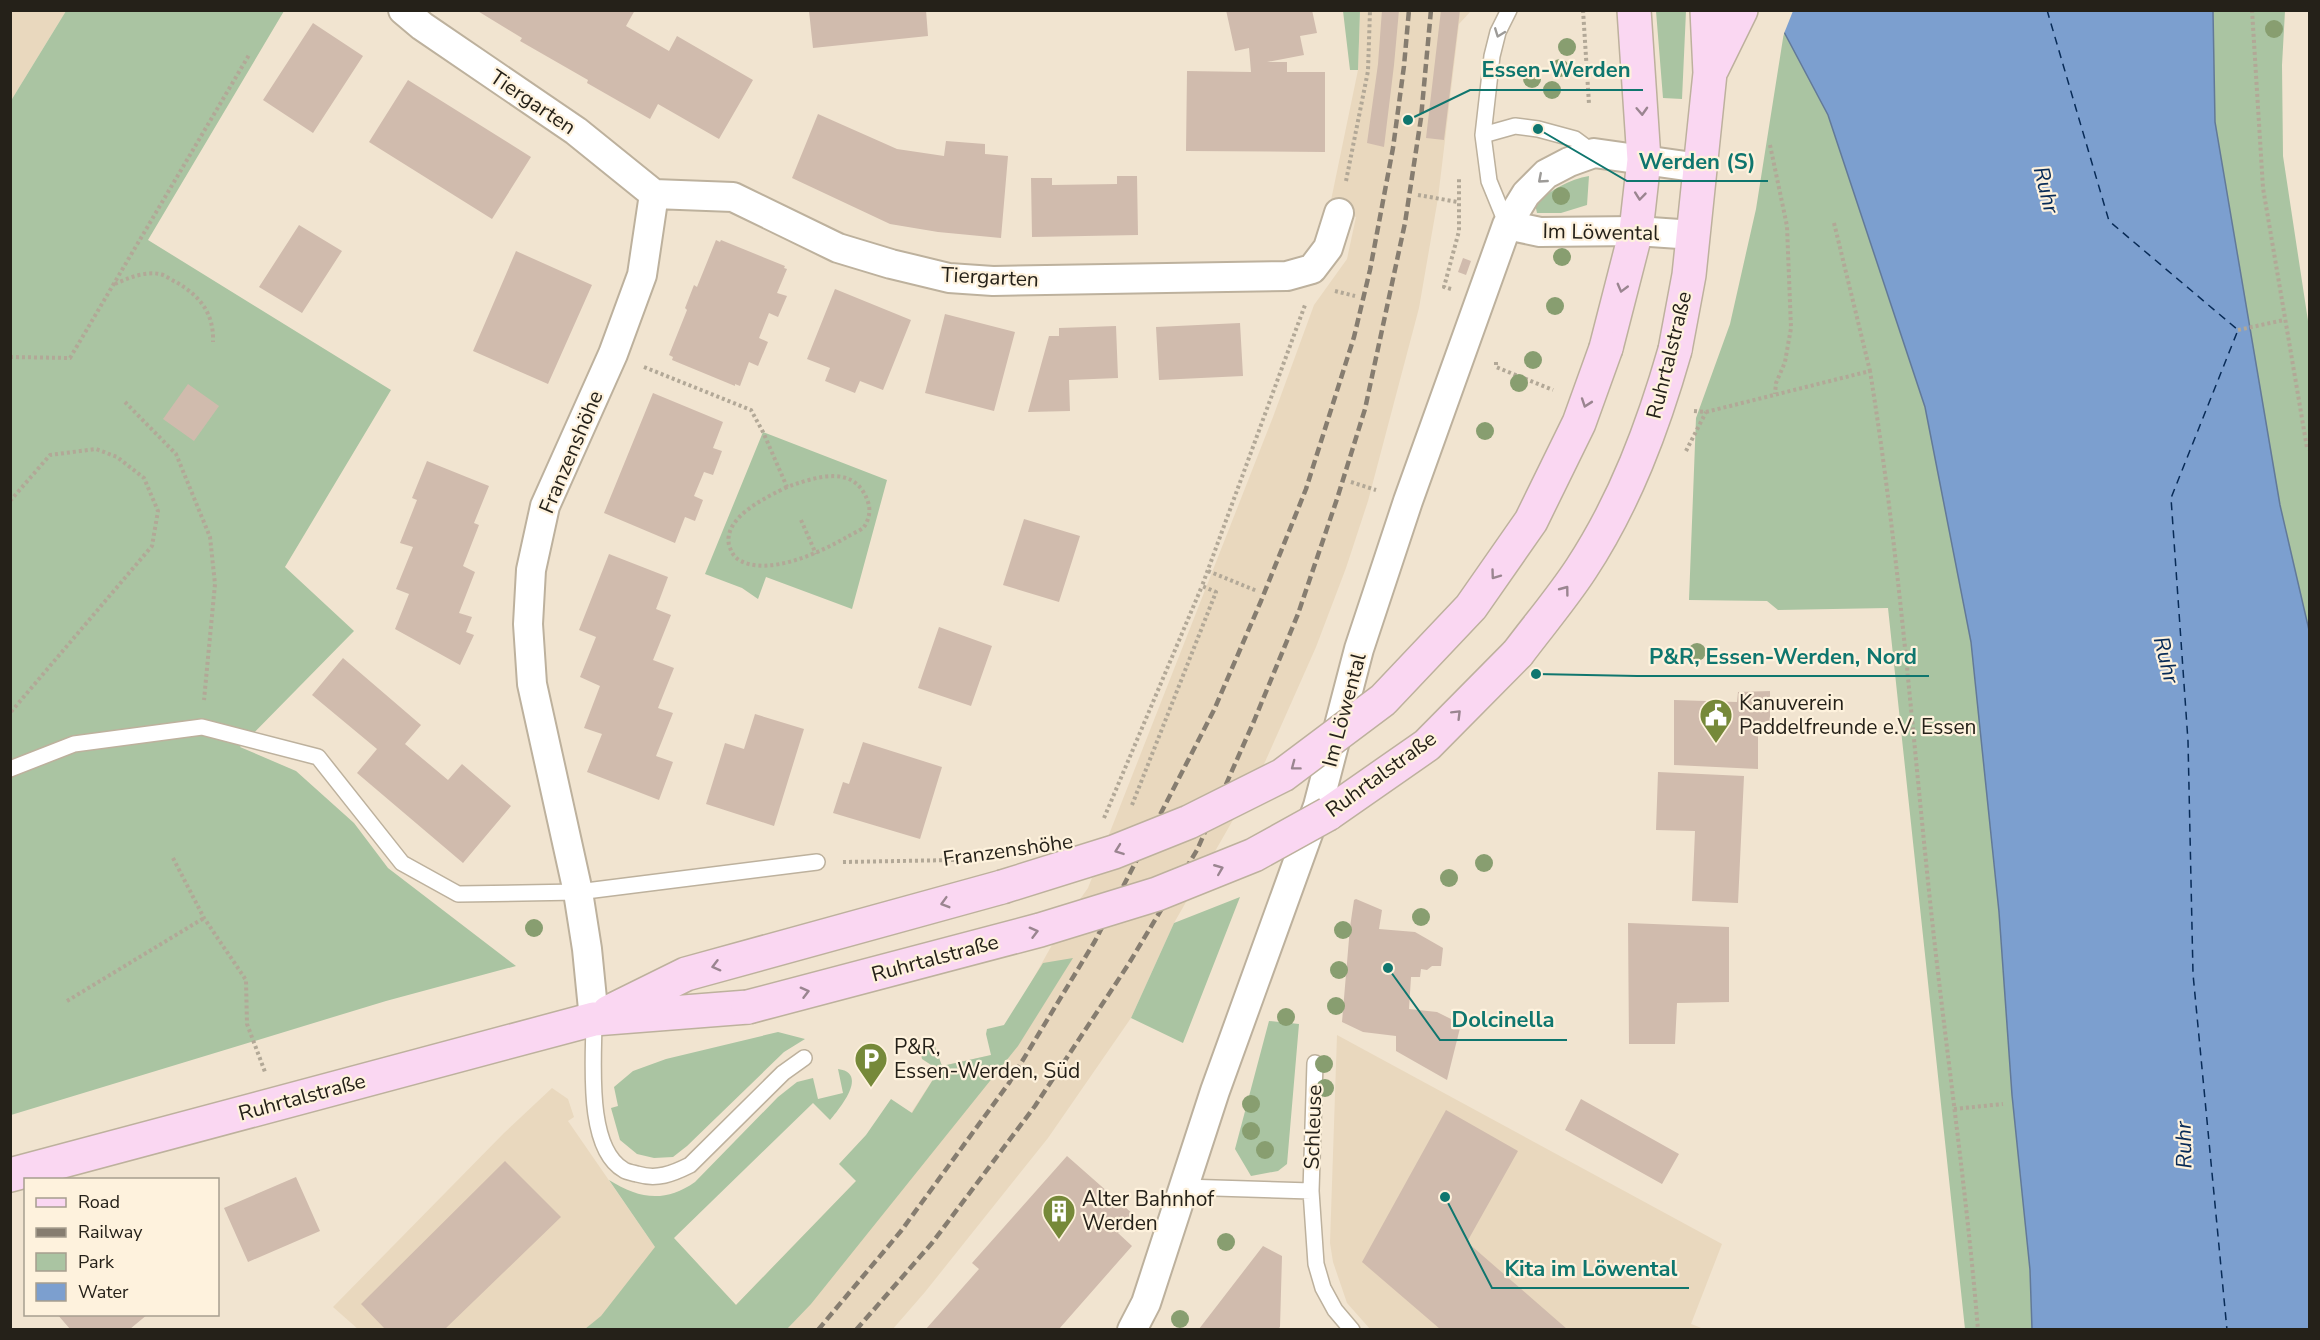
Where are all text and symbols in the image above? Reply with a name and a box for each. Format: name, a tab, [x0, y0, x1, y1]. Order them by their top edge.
one-way arrow	[1493, 27, 1506, 38]
callout: Essen-Werden	[1470, 50, 1643, 90]
text: Essen-Werden	[1481, 55, 1631, 85]
street label: Tiergarten	[485, 63, 581, 141]
one-way arrow	[1635, 106, 1648, 115]
callout: Werden (S)	[1627, 141, 1768, 181]
text: Werden (S)	[1638, 147, 1756, 177]
water label: Ruhr	[2026, 163, 2067, 218]
one-way arrow	[1538, 172, 1549, 183]
one-way arrow	[1634, 191, 1647, 200]
street label: Im Löwental	[1542, 217, 1660, 247]
street label: Tiergarten	[940, 260, 1040, 294]
one-way arrow	[1616, 283, 1629, 293]
street label: Ruhrtalstraße	[1640, 288, 1698, 422]
street label: Franzenshöhe	[532, 386, 610, 518]
one-way arrow	[1581, 397, 1594, 408]
one-way arrow	[1491, 568, 1502, 579]
one-way arrow	[1558, 585, 1569, 596]
water label: Ruhr	[2146, 633, 2187, 688]
callout: P&R, Essen-Werden, Nord	[1637, 636, 1929, 676]
text: P&R, Essen-Werden, Nord	[1649, 642, 1917, 672]
street label: Im Löwental	[1315, 649, 1373, 770]
place label: Kanuverein Paddelfreunde e.V. Essen	[1739, 689, 1977, 741]
public building icon: Kanuverein Paddelfreunde e.V. Essen	[1698, 697, 1734, 744]
one-way arrow	[1451, 710, 1461, 721]
street label: Ruhrtalstraße	[1320, 724, 1442, 824]
one-way arrow	[1290, 759, 1301, 770]
street label: Franzenshöhe	[941, 827, 1075, 873]
one-way arrow	[1114, 842, 1125, 855]
one-way arrow	[1212, 864, 1223, 876]
one-way arrow	[940, 895, 950, 908]
one-way arrow	[1029, 926, 1039, 939]
street label: Ruhrtalstraße	[868, 928, 1002, 988]
one-way arrow	[711, 958, 721, 971]
one-way arrow	[799, 987, 810, 999]
callout: Dolcinella	[1440, 1000, 1567, 1040]
text: Dolcinella	[1451, 1005, 1555, 1035]
place label: P&R, Essen-Werden, Süd	[894, 1033, 1080, 1085]
parking icon: P&R, Essen-Werden, Süd	[853, 1041, 889, 1088]
street label: Ruhrtalstraße	[235, 1067, 369, 1127]
street label: Schleuse	[1298, 1084, 1328, 1170]
water label: Ruhr	[2169, 1120, 2199, 1169]
legend	[24, 1178, 219, 1316]
place label: Alter Bahnhof Werden	[1082, 1185, 1215, 1237]
text: Road	[78, 1190, 120, 1214]
building icon: Alter Bahnhof Werden	[1041, 1193, 1077, 1240]
text: Railway	[78, 1220, 143, 1244]
callout: Kita im Löwental	[1492, 1248, 1689, 1288]
text: Park	[78, 1250, 115, 1274]
text: Kita im Löwental	[1504, 1254, 1678, 1284]
text: Water	[78, 1280, 129, 1304]

